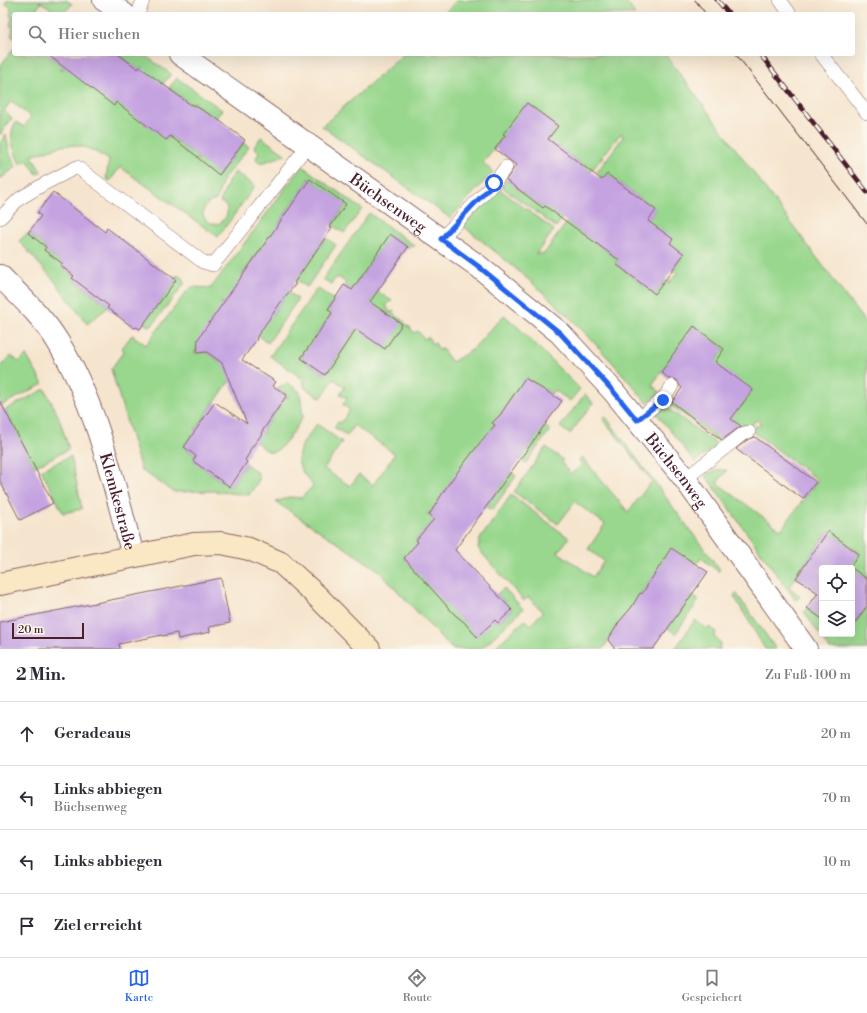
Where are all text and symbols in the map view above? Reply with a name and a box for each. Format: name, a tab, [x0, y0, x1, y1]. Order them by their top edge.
search box	[12, 12, 855, 56]
icon: search	[26, 23, 48, 45]
text: Hier suchen	[58, 25, 140, 44]
street label: Büchsenweg	[345, 168, 431, 238]
route start	[485, 174, 503, 192]
route end	[654, 391, 672, 409]
street label: Büchsenweg	[640, 429, 712, 513]
street label: Klemkestraße	[95, 451, 140, 552]
map controls	[819, 565, 855, 637]
button: locate	[819, 565, 855, 601]
button: layers	[819, 601, 855, 637]
scale bar	[12, 621, 84, 640]
text: 20 m	[18, 623, 43, 637]
text: 2 Min.	[16, 664, 66, 686]
text: Zu Fuß · 100 m	[765, 667, 851, 683]
icon: ahead	[16, 723, 38, 745]
text: Geradeaus	[54, 724, 131, 743]
text: 20 m	[821, 726, 851, 742]
text: Links abbiegen	[54, 780, 162, 799]
icon: left	[16, 787, 38, 809]
text: 70 m	[822, 790, 851, 806]
text: Büchsenweg	[54, 799, 127, 815]
icon: left	[16, 851, 38, 873]
text: Links abbiegen	[54, 852, 162, 871]
text: 10 m	[823, 854, 851, 870]
icon: arrive	[16, 915, 38, 937]
text: Ziel erreicht	[54, 916, 142, 935]
tab: Karte	[125, 967, 153, 1005]
tab: Route	[403, 967, 432, 1005]
tab: Gespeichert	[682, 967, 742, 1005]

